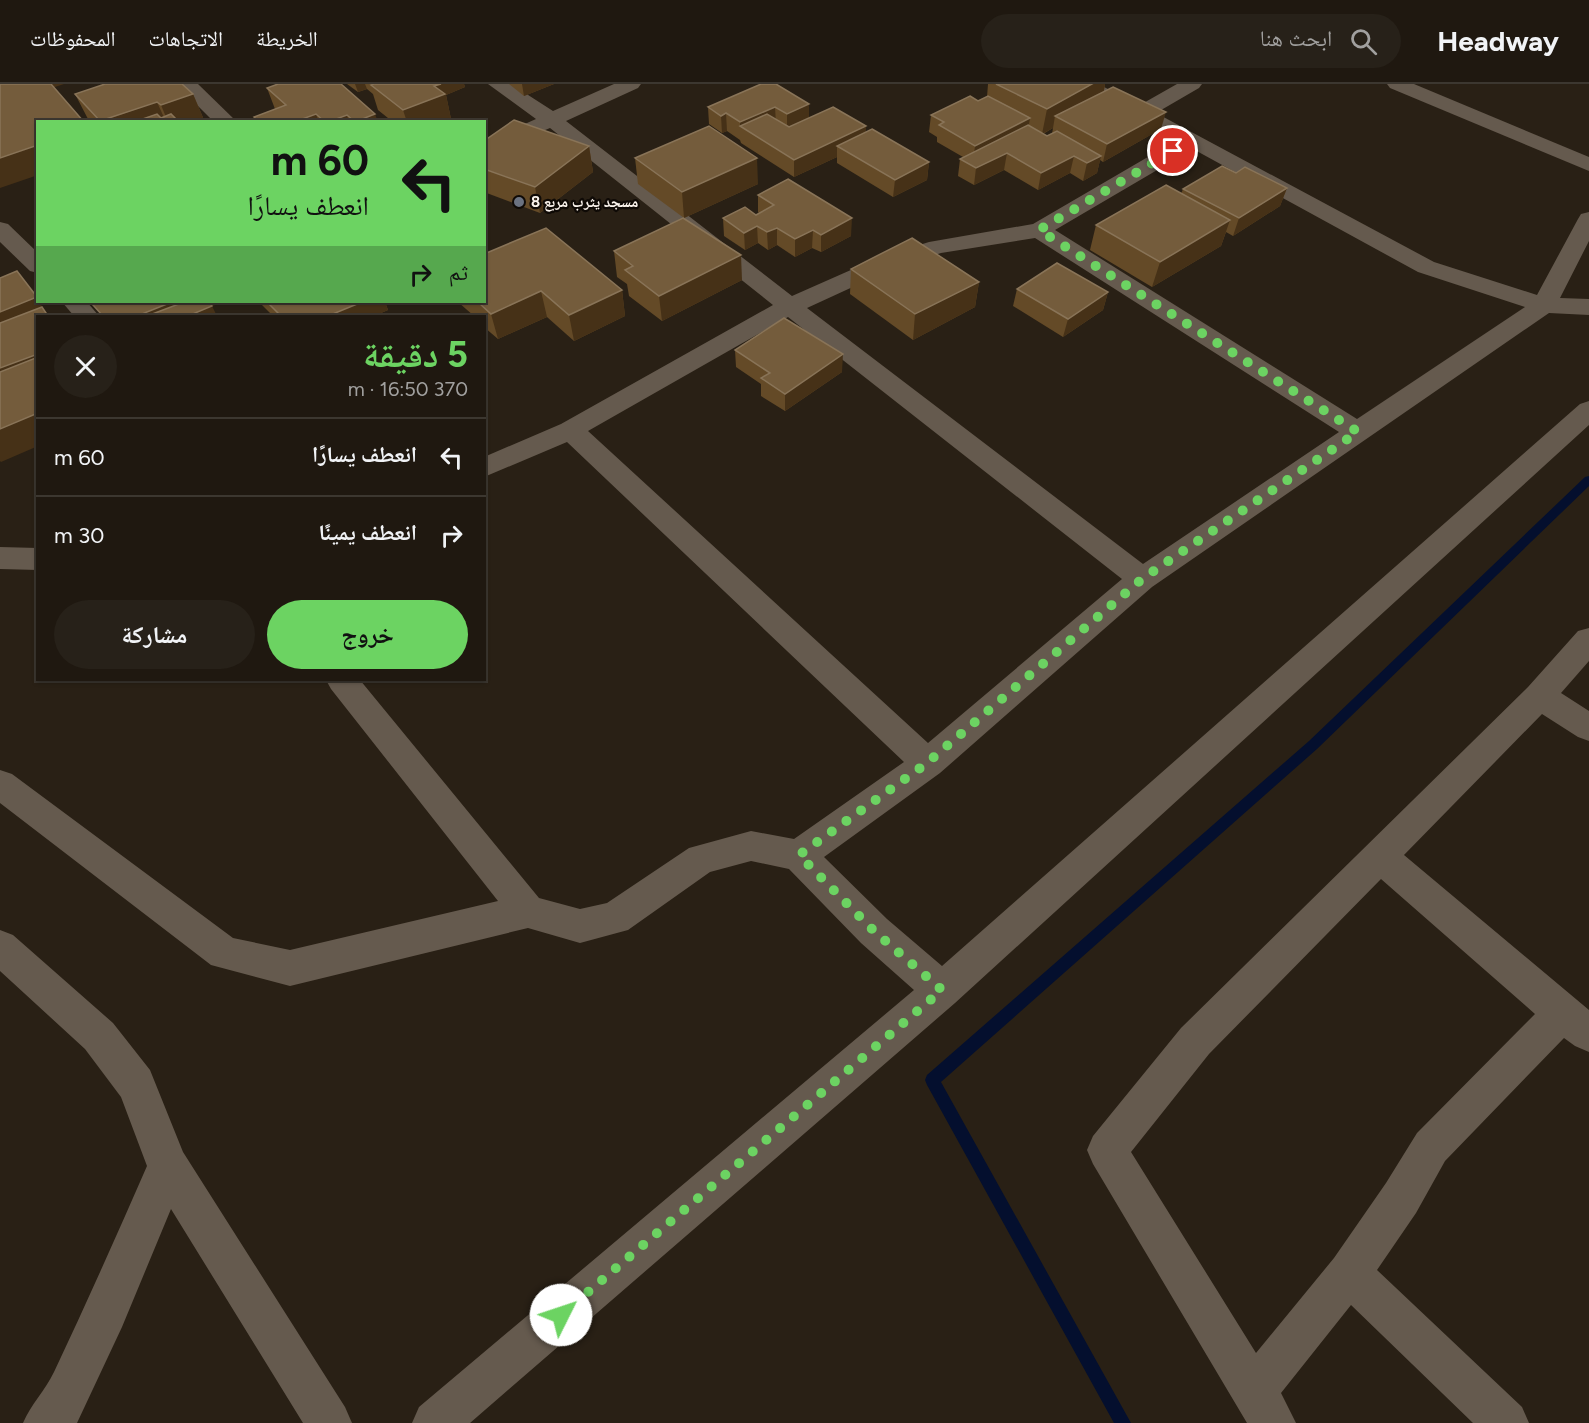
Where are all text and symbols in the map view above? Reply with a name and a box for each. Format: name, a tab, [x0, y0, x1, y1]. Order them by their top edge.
search box	[981, 14, 1401, 68]
text: Headway	[1437, 24, 1559, 58]
text: ابحث هنا	[1260, 25, 1332, 52]
icon: search	[1347, 25, 1380, 58]
text: المحفوظات	[30, 26, 115, 51]
text: الاتجاهات	[148, 26, 223, 51]
text: الخريطة	[256, 26, 318, 51]
pin	[1147, 125, 1198, 176]
icon: arrive	[1156, 134, 1189, 167]
text: 60 m	[271, 135, 369, 186]
icon: left	[390, 144, 468, 222]
text: انعطف يسارًا	[247, 189, 369, 222]
place label: مسجد يثرب مربع 8	[531, 193, 638, 212]
marker: مسجد يثرب مربع 8	[512, 195, 526, 209]
icon: right	[404, 258, 437, 291]
text: ثم	[449, 259, 468, 286]
text: 5 دقيقة	[363, 333, 468, 376]
button: close	[54, 335, 117, 398]
text: 370 m · 16:50	[348, 377, 468, 401]
text: انعطف يسارًا	[312, 441, 417, 468]
icon: left	[435, 441, 468, 474]
text: 60 m	[54, 444, 105, 471]
text: انعطف يمينًا	[318, 519, 417, 546]
icon: right	[435, 519, 468, 552]
text: 30 m	[54, 522, 104, 549]
button: مشاركة	[54, 600, 255, 669]
button: خروج	[267, 600, 468, 669]
position arrow	[529, 1283, 593, 1347]

